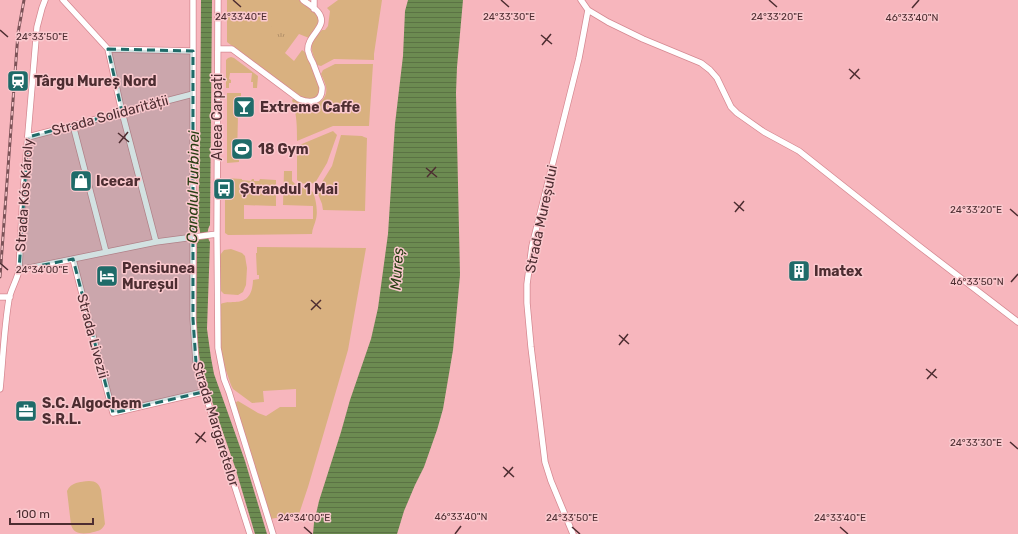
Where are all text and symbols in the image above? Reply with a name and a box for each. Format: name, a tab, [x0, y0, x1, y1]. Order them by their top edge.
text: 24°33'40"E	[215, 11, 267, 23]
text: 24°33'30"E	[483, 11, 535, 23]
text: 24°33'20"E	[751, 11, 803, 23]
text: 46°33'40"N	[885, 12, 939, 24]
text: 24°33'50"E	[16, 31, 68, 43]
station icon: Târgu Mureș Nord	[5, 68, 31, 94]
place label: Târgu Mureș Nord	[34, 73, 157, 90]
street label: Aleea Carpați	[209, 74, 226, 160]
street label: Strada Solidarității	[50, 92, 170, 139]
bar icon: Extreme Caffe	[231, 94, 257, 120]
place label: Extreme Caffe	[260, 99, 360, 116]
water label: Canalul Turbinei	[183, 130, 203, 243]
sports icon: 18 Gym	[229, 136, 255, 162]
street label: Strada Kós Károly	[12, 138, 37, 252]
place label: 18 Gym	[258, 141, 309, 158]
street label: Strada Mureșului	[522, 164, 561, 275]
shop icon: Icecar	[68, 168, 94, 194]
place label: Icecar	[96, 173, 141, 190]
bus stop icon: Ștrandul 1 Mai	[211, 176, 237, 202]
place label: Ștrandul 1 Mai	[240, 181, 338, 198]
text: 24°33'20"E	[950, 204, 1002, 216]
water label: Mureș	[387, 247, 407, 291]
building icon: Imatex	[786, 258, 812, 284]
place label: Pensiunea Mureșul	[122, 260, 195, 293]
hotel icon: Pensiunea Mureșul	[94, 263, 120, 289]
place label: Imatex	[814, 263, 863, 280]
text: 24°34'00"E	[16, 264, 68, 276]
text: 46°33'50"N	[950, 276, 1004, 288]
street label: Strada Livezii	[73, 292, 112, 380]
street label: Strada Margaretelor	[188, 360, 243, 489]
place label: S.C. Algochem S.R.L.	[42, 395, 142, 428]
office icon: S.C. Algochem S.R.L.	[13, 398, 39, 424]
text: 24°33'30"E	[950, 437, 1002, 449]
scale bar	[10, 500, 93, 526]
text: 100 m	[16, 507, 50, 521]
text: 46°33'40"N	[434, 511, 488, 523]
text: 24°34'00"E	[278, 512, 330, 524]
text: 24°33'50"E	[546, 512, 598, 524]
text: 24°33'40"E	[814, 512, 866, 524]

